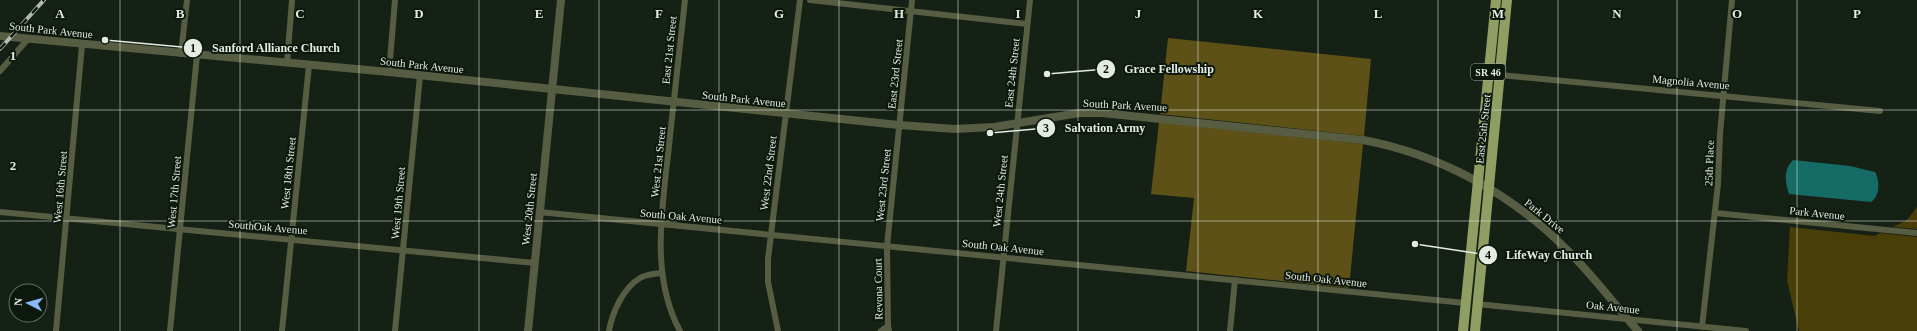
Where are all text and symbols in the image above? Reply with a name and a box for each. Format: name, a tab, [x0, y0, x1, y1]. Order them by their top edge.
text: A	[55, 6, 65, 21]
text: B	[176, 6, 185, 21]
text: C	[295, 6, 305, 21]
text: D	[414, 6, 424, 21]
text: E	[535, 6, 543, 21]
text: F	[655, 6, 663, 21]
text: G	[774, 6, 784, 21]
text: H	[894, 6, 904, 21]
text: I	[1015, 6, 1021, 21]
text: J	[1135, 6, 1142, 21]
text: K	[1253, 6, 1264, 21]
text: L	[1374, 6, 1383, 21]
text: M	[1492, 6, 1504, 21]
text: N	[1612, 6, 1622, 21]
text: O	[1732, 6, 1742, 21]
text: P	[1853, 6, 1861, 21]
street label: East 21st Street	[659, 15, 679, 85]
street label: South Park Avenue	[9, 20, 94, 40]
callout: Sanford Alliance Church	[183, 36, 348, 60]
street label: East 23rd Street	[885, 38, 905, 110]
street label: East 24th Street	[1002, 38, 1022, 108]
text: 1	[190, 41, 196, 55]
text: Sanford Alliance Church	[212, 41, 340, 55]
text: 1	[10, 48, 16, 63]
street label: South Park Avenue	[380, 55, 465, 75]
callout: Grace Fellowship	[1096, 57, 1221, 81]
text: 2	[1103, 62, 1109, 76]
text: Grace Fellowship	[1124, 62, 1214, 76]
road number: SR 46	[1471, 64, 1505, 80]
street label: Magnolia Avenue	[1652, 73, 1730, 91]
street label: South Park Avenue	[702, 89, 787, 109]
street label: East 25th Street	[1473, 94, 1493, 164]
street label: South Park Avenue	[1083, 97, 1167, 113]
callout: Salvation Army	[1036, 116, 1153, 140]
text: 3	[1043, 121, 1049, 135]
text: Salvation Army	[1065, 121, 1145, 135]
street label: West 21st Street	[648, 126, 668, 198]
street label: West 22nd Street	[757, 135, 779, 211]
street label: West 18th Street	[278, 136, 298, 210]
street label: 25th Place	[1702, 140, 1716, 186]
street label: West 23rd Street	[873, 148, 893, 222]
street label: West 16th Street	[51, 150, 69, 224]
street label: West 24th Street	[990, 154, 1010, 228]
street label: West 17th Street	[165, 155, 183, 229]
text: 2	[10, 158, 16, 173]
street label: West 19th Street	[389, 166, 407, 240]
street label: West 20th Street	[519, 172, 539, 246]
street label: Park Drive	[1523, 196, 1567, 236]
street label: Park Avenue	[1789, 204, 1845, 222]
street label: South Oak Avenue	[639, 206, 723, 226]
street label: SouthOak Avenue	[228, 218, 308, 236]
street label: South Oak Avenue	[961, 237, 1045, 257]
callout: LifeWay Church	[1478, 243, 1600, 267]
text: 4	[1485, 248, 1491, 262]
text: LifeWay Church	[1506, 248, 1592, 262]
street label: Revona Court	[871, 258, 885, 320]
street label: South Oak Avenue	[1284, 269, 1368, 289]
north arrow	[8, 283, 48, 323]
text: N	[12, 297, 24, 307]
street label: Oak Avenue	[1586, 298, 1641, 316]

